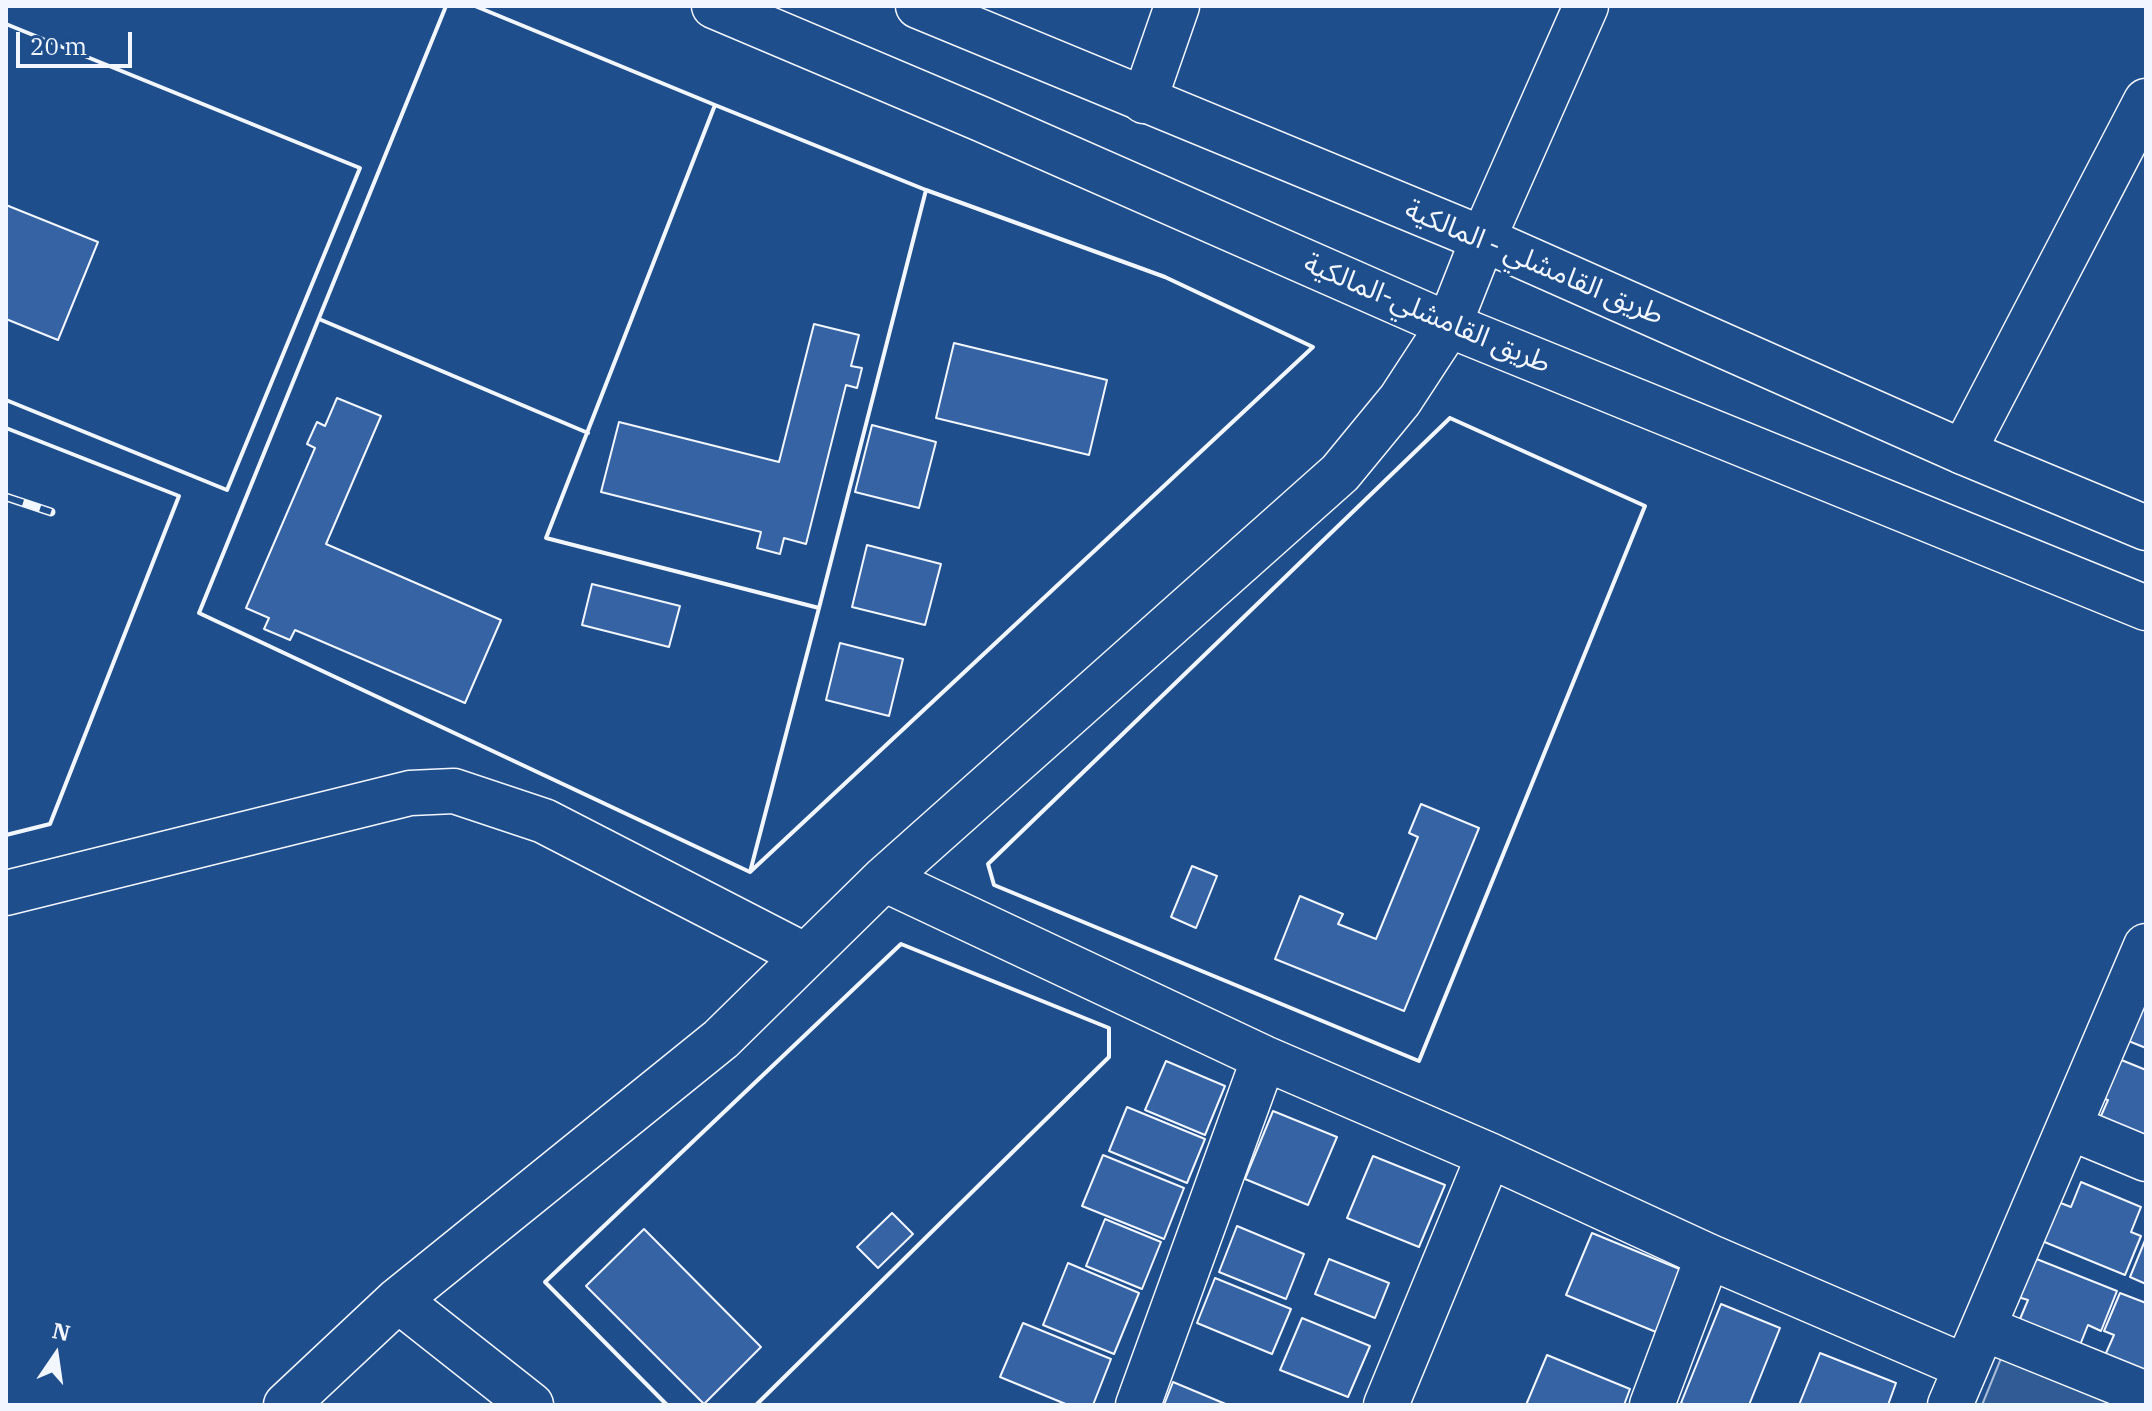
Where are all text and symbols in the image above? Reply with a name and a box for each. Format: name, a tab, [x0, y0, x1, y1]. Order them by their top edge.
scale bar	[20, 16, 136, 66]
text: 20 m	[30, 30, 87, 62]
street label: طريق القامشلي - المالكية	[1399, 193, 1669, 333]
street label: طريق القامشلي-المالكية	[1298, 247, 1556, 381]
north arrow	[16, 1315, 96, 1395]
text: N	[50, 1315, 73, 1347]

